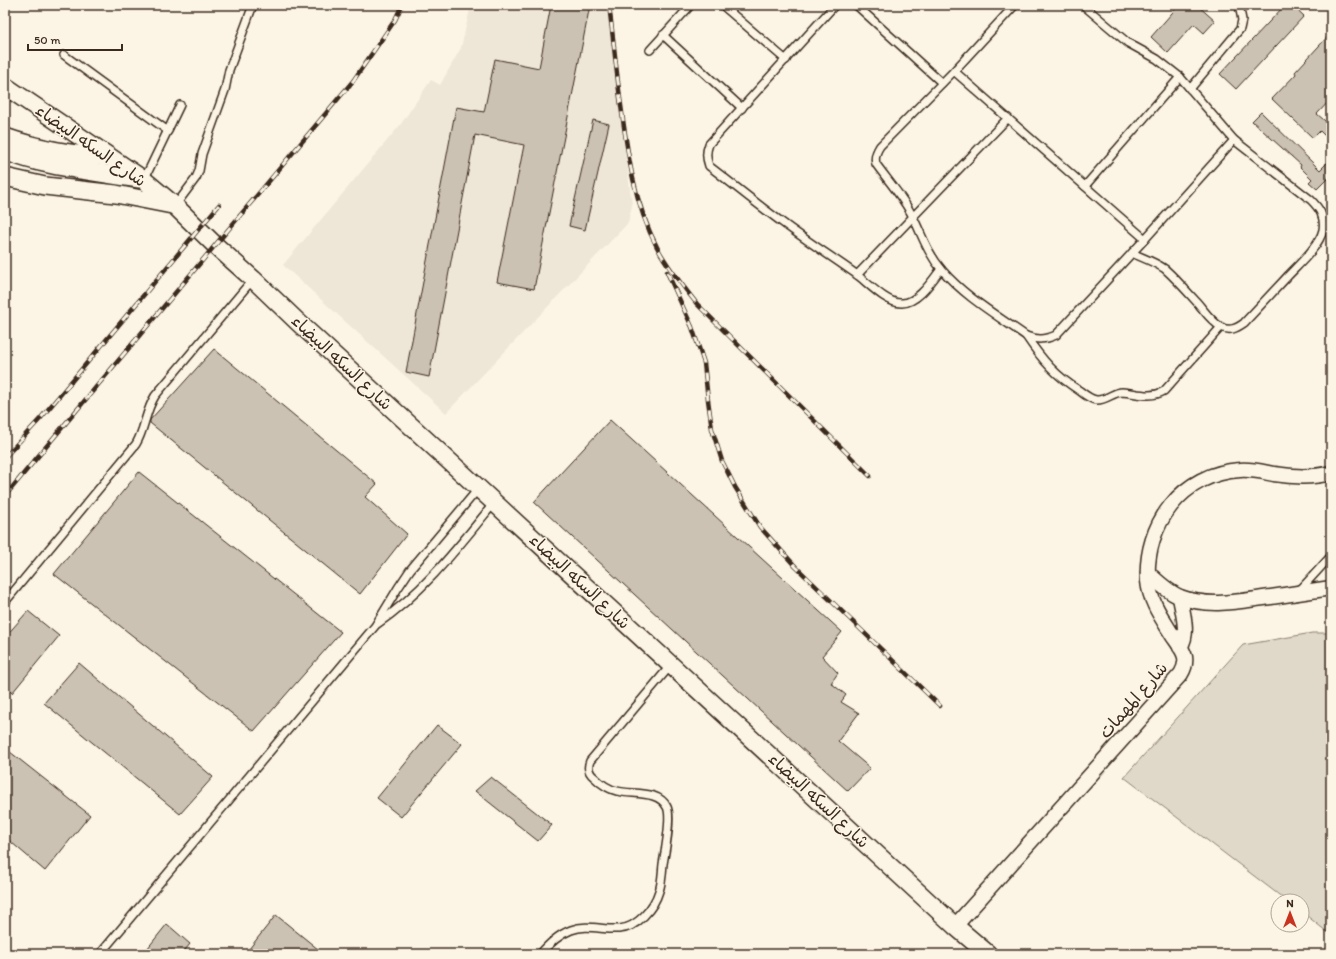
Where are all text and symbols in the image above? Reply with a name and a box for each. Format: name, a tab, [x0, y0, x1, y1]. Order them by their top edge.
scale bar	[28, 26, 122, 52]
text: 50 m	[34, 33, 60, 47]
street label: شارع السكه البيضاء	[31, 99, 150, 192]
street label: شارع السكه البيضاء	[286, 310, 397, 415]
street label: شارع السكه البيضاء	[524, 529, 635, 634]
street label: شارع المهمات	[1095, 658, 1173, 743]
street label: شارع السكه البيضاء	[763, 748, 874, 853]
north arrow	[1270, 893, 1310, 933]
text: N	[1286, 897, 1294, 910]

